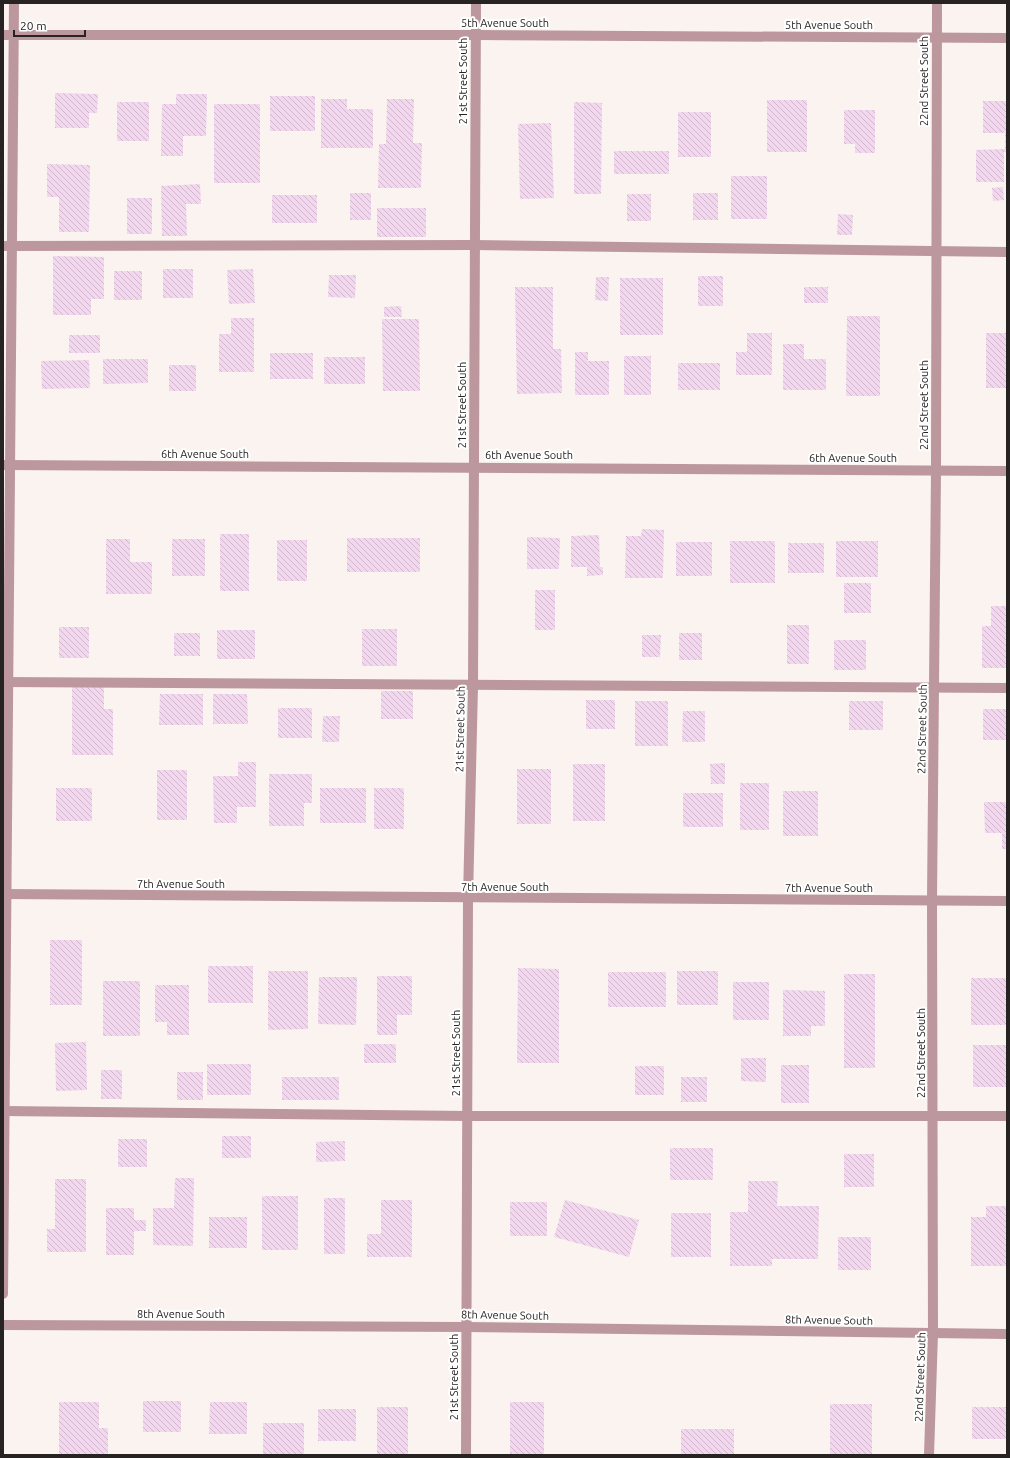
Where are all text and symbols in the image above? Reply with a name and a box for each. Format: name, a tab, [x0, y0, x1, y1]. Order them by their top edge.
scale bar	[14, 12, 85, 38]
street label: 5th Avenue South	[461, 17, 549, 29]
text: 20 m	[20, 19, 47, 32]
street label: 5th Avenue South	[785, 19, 873, 31]
street label: 22nd Street South	[918, 36, 930, 126]
street label: 21st Street South	[457, 38, 469, 124]
street label: 22nd Street South	[918, 360, 930, 450]
street label: 21st Street South	[456, 362, 468, 448]
street label: 6th Avenue South	[161, 448, 249, 460]
street label: 6th Avenue South	[485, 449, 573, 461]
street label: 6th Avenue South	[809, 452, 897, 464]
street label: 22nd Street South	[915, 684, 929, 774]
street label: 21st Street South	[453, 686, 467, 772]
street label: 7th Avenue South	[137, 878, 225, 890]
street label: 7th Avenue South	[461, 881, 549, 893]
street label: 7th Avenue South	[785, 882, 873, 894]
street label: 22nd Street South	[915, 1008, 927, 1098]
street label: 21st Street South	[450, 1010, 462, 1096]
street label: 8th Avenue South	[137, 1308, 225, 1320]
street label: 8th Avenue South	[461, 1308, 549, 1322]
street label: 8th Avenue South	[785, 1313, 873, 1327]
street label: 22nd Street South	[912, 1332, 928, 1422]
street label: 21st Street South	[448, 1334, 460, 1420]

